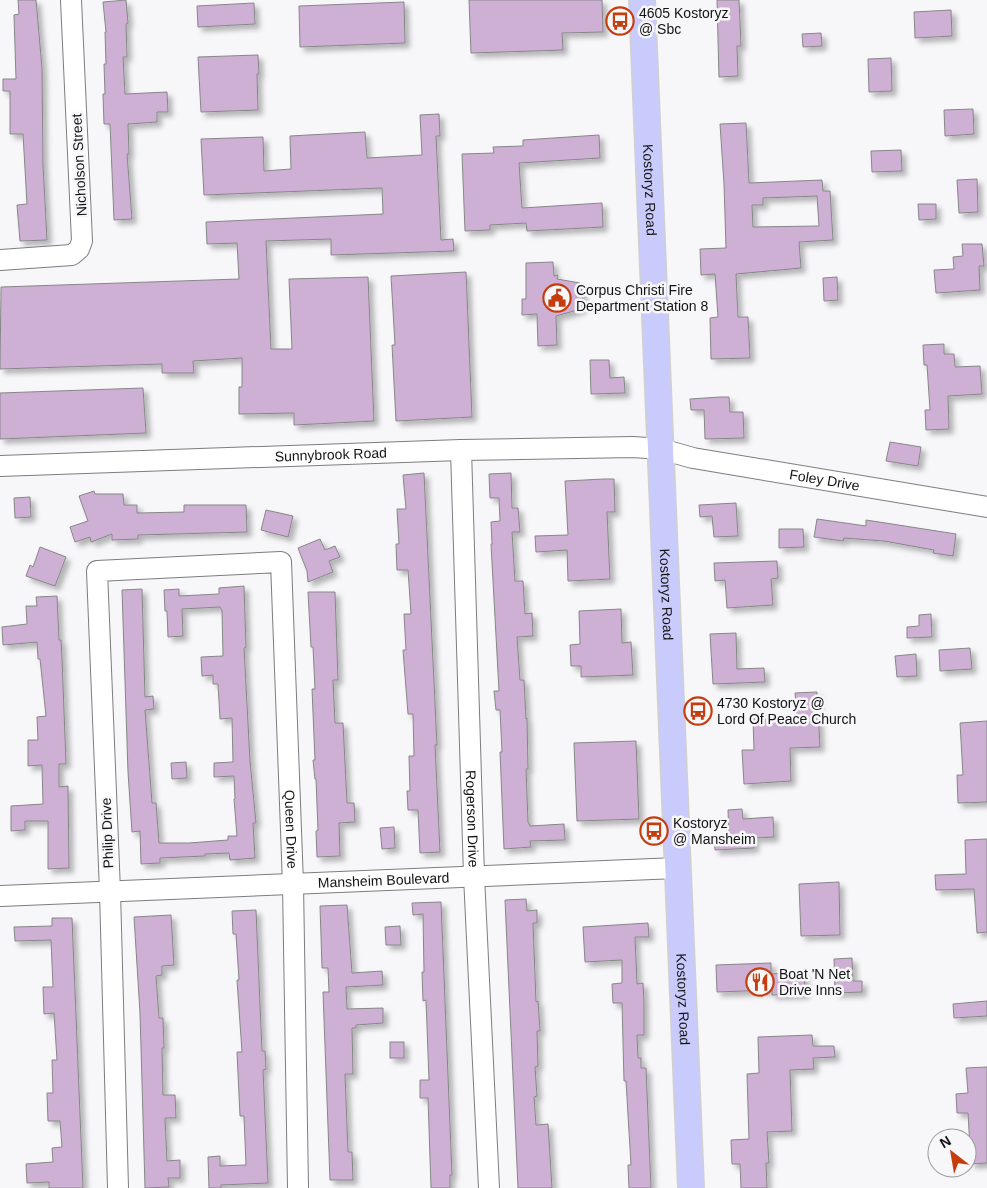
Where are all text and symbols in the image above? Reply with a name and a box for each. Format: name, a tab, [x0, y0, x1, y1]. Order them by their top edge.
place label: 4605 Kostoryz @ Sbc	[639, 5, 729, 37]
bus stop icon: 4605 Kostoryz @ Sbc	[605, 6, 635, 36]
street label: Nicholson Street	[68, 113, 90, 217]
street label: Kostoryz Road	[640, 144, 660, 236]
place label: Corpus Christi Fire Department Station 8	[576, 282, 709, 314]
public building icon: Corpus Christi Fire Department Station 8	[542, 283, 572, 313]
street label: Sunnybrook Road	[274, 445, 387, 464]
street label: Foley Drive	[788, 466, 861, 494]
street label: Kostoryz Road	[657, 548, 676, 641]
place label: 4730 Kostoryz @ Lord Of Peace Church	[717, 695, 856, 727]
bus stop icon: 4730 Kostoryz @ Lord Of Peace Church	[683, 696, 713, 726]
street label: Rogerson Drive	[463, 770, 482, 868]
street label: Queen Drive	[281, 790, 300, 869]
street label: Philip Drive	[98, 797, 116, 869]
place label: Kostoryz @ Mansheim	[673, 815, 756, 847]
bus stop icon: Kostoryz @ Mansheim	[639, 816, 669, 846]
street label: Mansheim Boulevard	[318, 869, 450, 891]
street label: Kostoryz Road	[673, 953, 693, 1045]
place label: Boat 'N Net Drive Inns	[779, 966, 850, 998]
restaurant icon: Boat 'N Net Drive Inns	[745, 967, 775, 997]
north arrow	[927, 1128, 977, 1178]
text: N	[937, 1132, 954, 1151]

